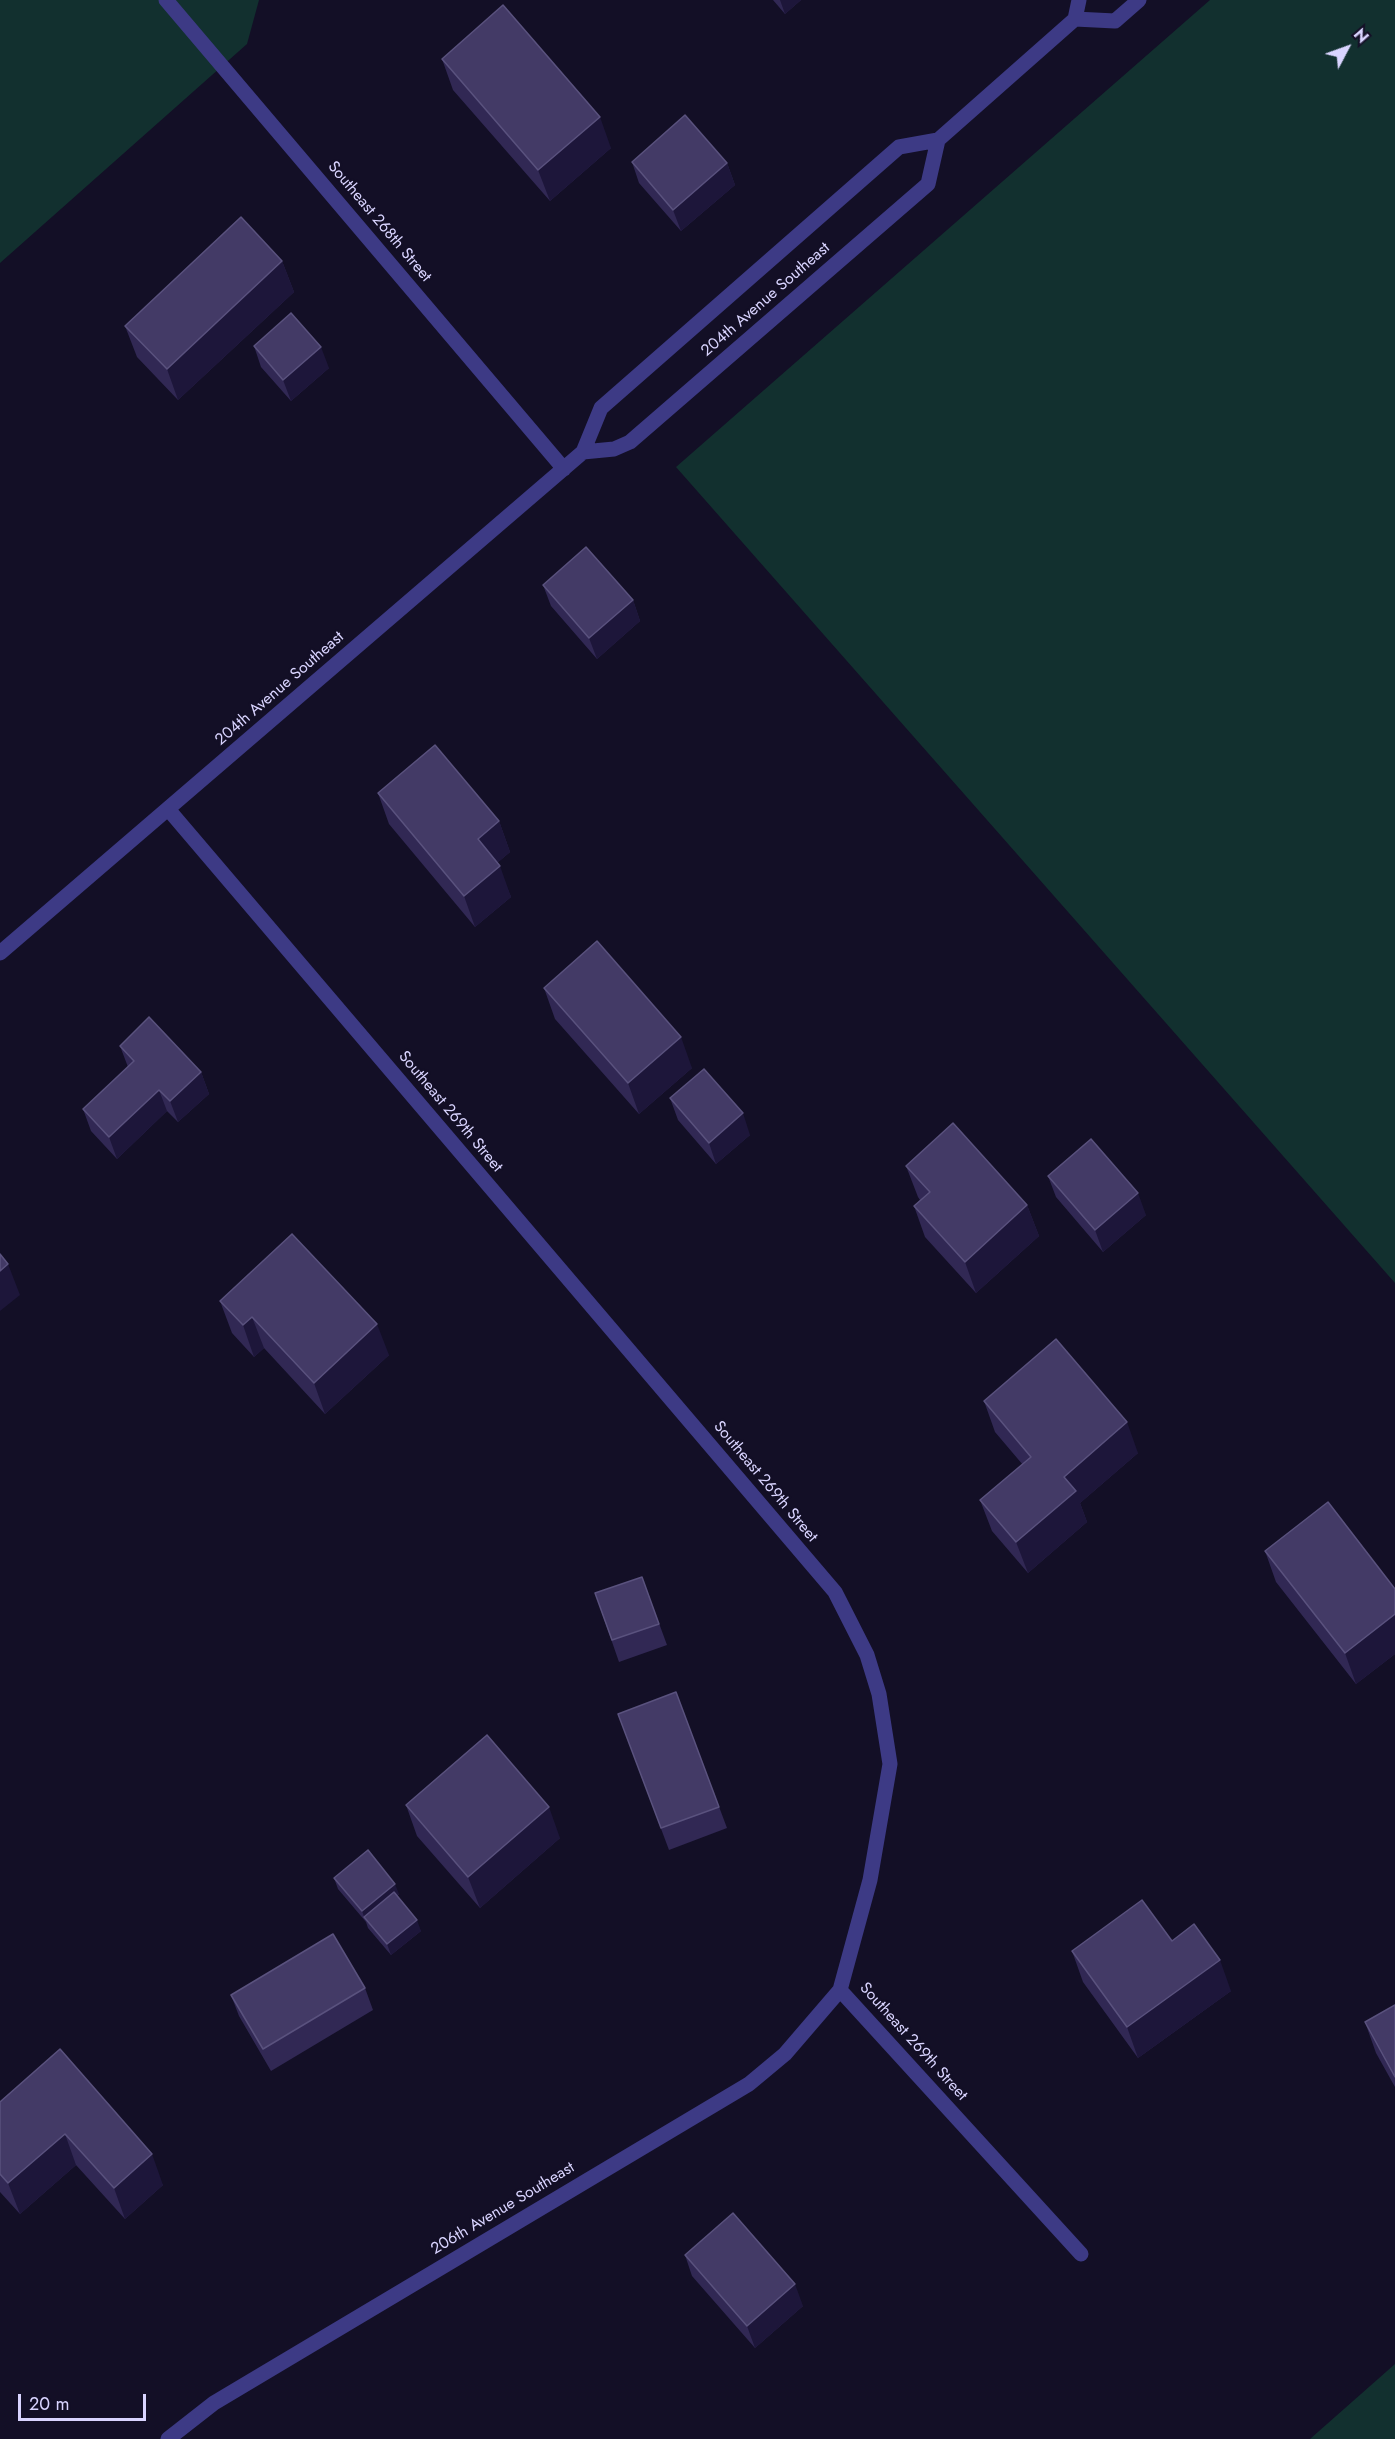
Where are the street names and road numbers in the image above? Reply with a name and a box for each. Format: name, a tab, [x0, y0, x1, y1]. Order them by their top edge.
street label: Southeast 268th Street	[323, 158, 435, 286]
street label: 204th Avenue Southeast	[698, 239, 834, 361]
street label: 204th Avenue Southeast	[212, 628, 348, 750]
street label: Southeast 269th Street	[394, 1048, 506, 1176]
street label: Southeast 269th Street	[709, 1418, 821, 1546]
street label: Southeast 269th Street	[855, 1979, 971, 2105]
street label: 206th Avenue Southeast	[428, 2159, 578, 2259]

